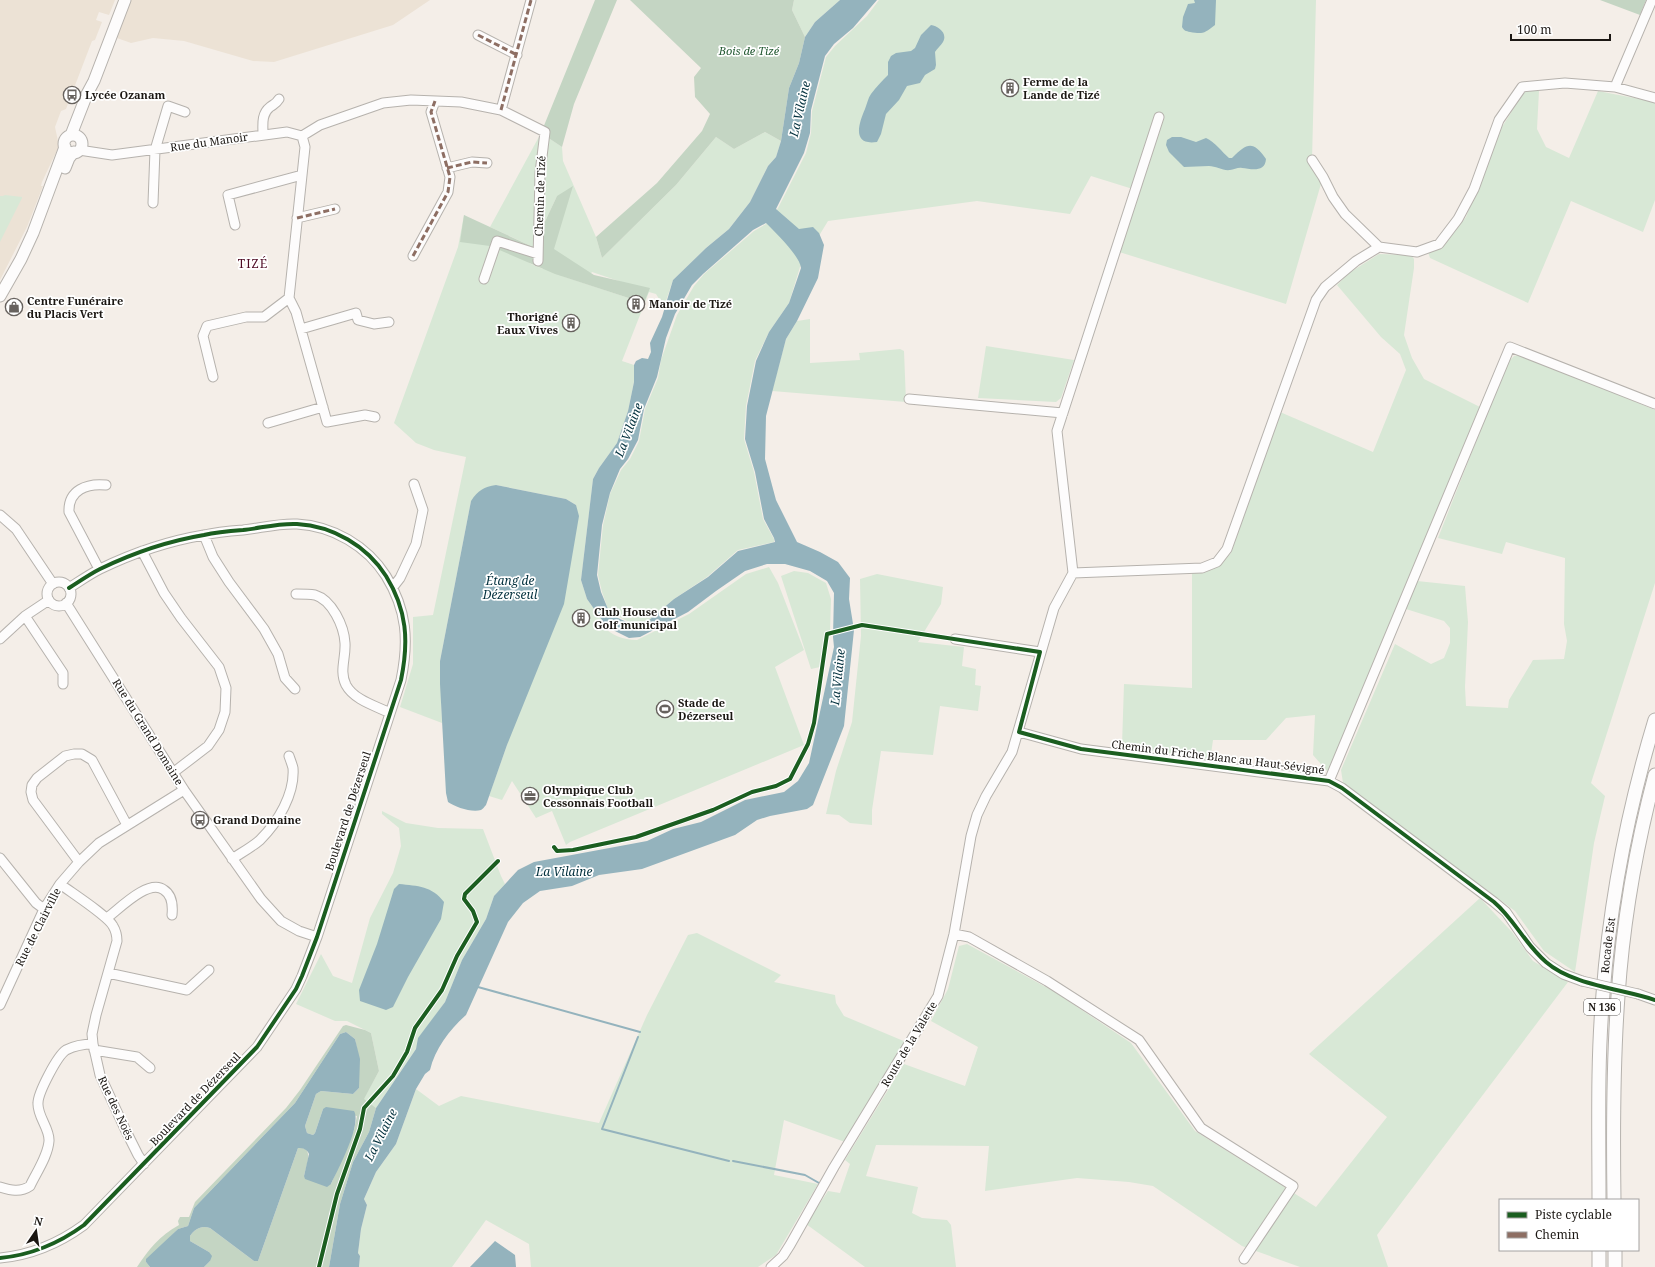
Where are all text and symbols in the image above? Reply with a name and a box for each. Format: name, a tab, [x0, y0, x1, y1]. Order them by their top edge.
scale bar	[1511, 16, 1610, 42]
text: 100 m	[1517, 21, 1552, 38]
park label: Bois de Tizé	[718, 43, 780, 58]
place label: Ferme de la Lande de Tizé	[1023, 74, 1100, 102]
building icon: Ferme de la Lande de Tizé	[1000, 78, 1020, 98]
water label: La Vilaine	[785, 79, 814, 139]
bus stop icon: Lycée Ozanam	[62, 85, 82, 105]
place label: Lycée Ozanam	[85, 87, 165, 102]
street label: Rue du Manoir	[169, 129, 250, 154]
street label: Chemin de Tizé	[531, 155, 548, 237]
district label: TIZÉ	[238, 255, 268, 272]
place label: Centre Funéraire du Placis Vert	[27, 293, 123, 321]
building icon: Manoir de Tizé	[626, 294, 646, 314]
place label: Manoir de Tizé	[649, 296, 732, 311]
shop icon: Centre Funéraire du Placis Vert	[4, 297, 24, 317]
place label: Thorigné Eaux Vives	[497, 309, 558, 337]
building icon: Thorigné Eaux Vives	[561, 313, 581, 333]
water label: La Vilaine	[610, 400, 647, 460]
water label: Étang de Dézerseul	[482, 572, 538, 603]
place label: Club House du Golf municipal	[594, 604, 677, 632]
building icon: Club House du Golf municipal	[571, 608, 591, 628]
water label: La Vilaine	[826, 648, 849, 707]
street label: Rue du Grand Domaine	[110, 676, 187, 788]
place label: Stade de Dézerseul	[678, 695, 734, 723]
sports icon: Stade de Dézerseul	[655, 699, 675, 719]
street label: Chemin du Friche Blanc au Haut-Sévigné	[1111, 736, 1326, 777]
street label: Boulevard de Dézerseul	[321, 749, 374, 872]
place label: Olympique Club Cessonnais Football	[543, 782, 653, 810]
office icon: Olympique Club Cessonnais Football	[520, 786, 540, 806]
bus stop icon: Grand Domaine	[190, 810, 210, 830]
place label: Grand Domaine	[213, 812, 301, 827]
water label: La Vilaine	[535, 863, 592, 880]
street label: Rue de Clairville	[11, 885, 64, 969]
street label: Rocade Est	[1597, 916, 1618, 974]
street label: Route de la Valette	[877, 998, 940, 1089]
road number: N 136	[1584, 999, 1620, 1015]
street label: Boulevard de Dézerseul	[146, 1048, 244, 1149]
street label: Rue des Noës	[95, 1073, 138, 1142]
water label: La Vilaine	[360, 1106, 401, 1165]
legend	[1499, 1199, 1639, 1251]
text: Piste cyclable	[1535, 1206, 1612, 1223]
north arrow	[16, 1211, 56, 1251]
text: N	[32, 1212, 45, 1229]
text: Chemin	[1535, 1226, 1580, 1243]

